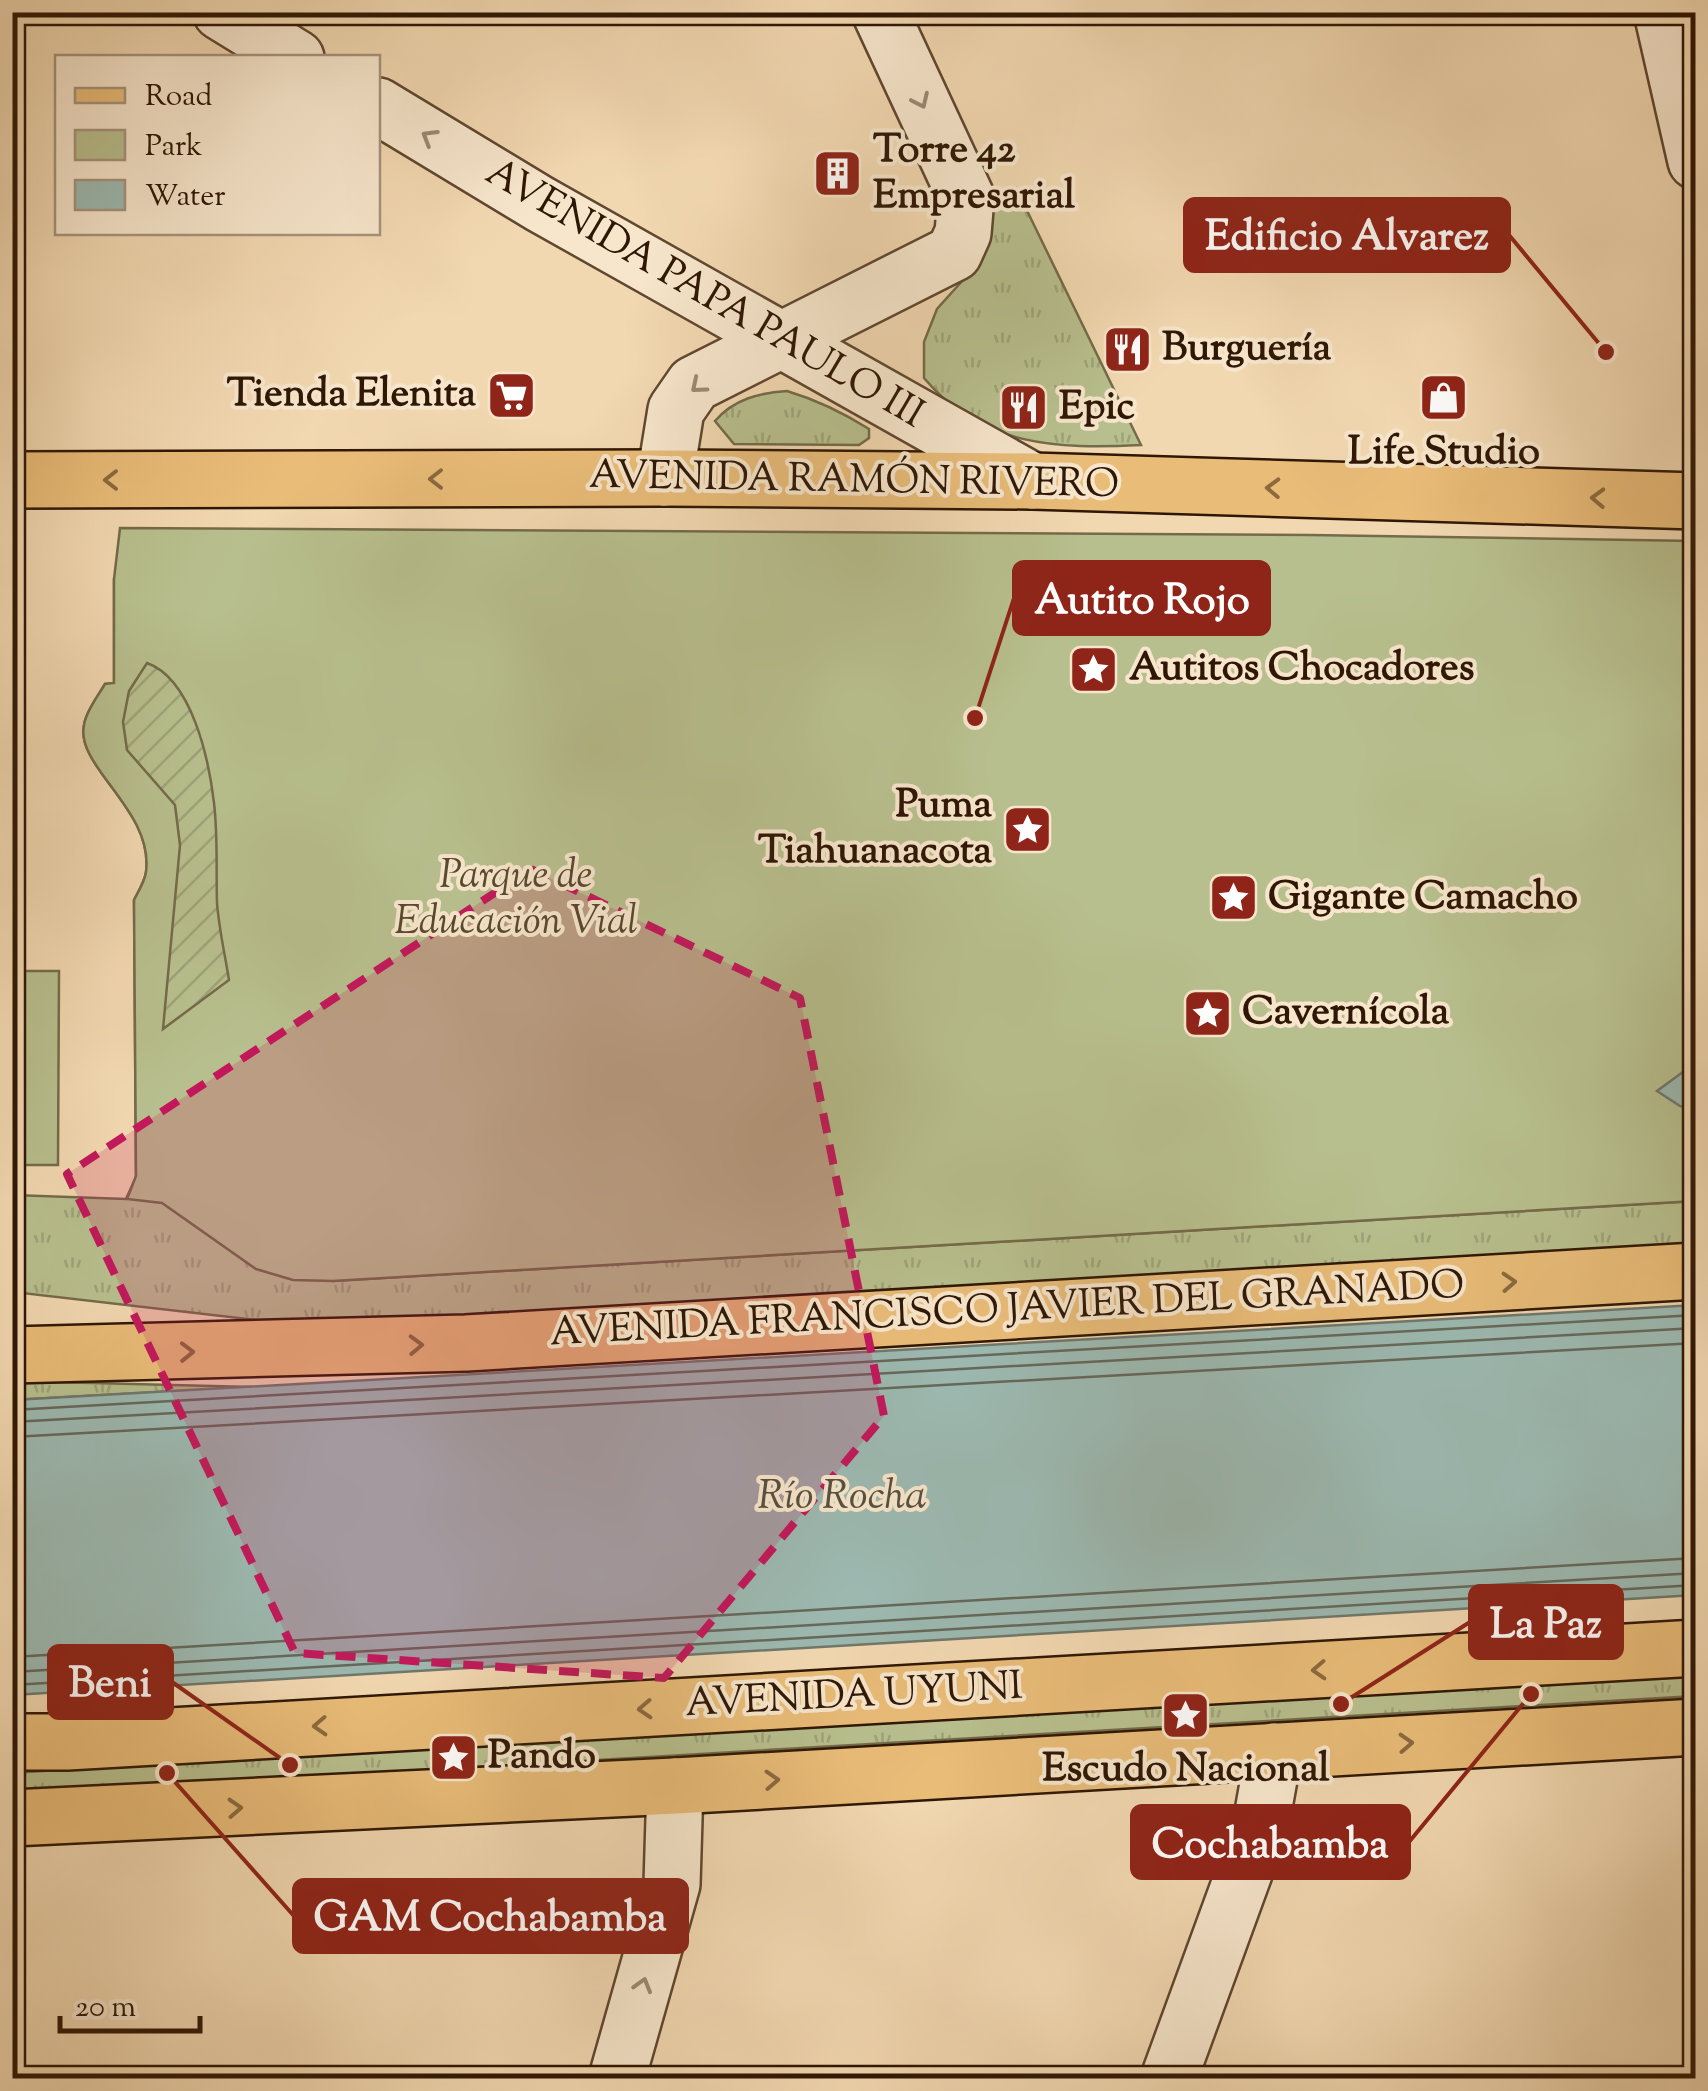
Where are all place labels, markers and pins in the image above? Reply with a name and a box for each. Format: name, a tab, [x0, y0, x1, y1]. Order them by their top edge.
place label: Torre 42 Empresarial	[873, 123, 1076, 226]
building icon: Torre 42 Empresarial	[812, 148, 864, 200]
callout: Edificio Alvarez	[1185, 199, 1509, 271]
place label: Burguería	[1162, 321, 1332, 378]
restaurant icon: Burguería	[1101, 323, 1153, 375]
place label: Tienda Elenita	[227, 367, 477, 424]
supermarket icon: Tienda Elenita	[485, 369, 537, 421]
shop icon: Life Studio	[1418, 372, 1470, 424]
place label: Epic	[1059, 380, 1135, 437]
restaurant icon: Epic	[998, 382, 1050, 434]
place label: Life Studio	[1348, 425, 1540, 482]
callout: Autito Rojo	[1014, 562, 1269, 634]
place label: Autitos Chocadores	[1129, 641, 1474, 698]
place icon: Autitos Chocadores	[1068, 643, 1120, 695]
place label: Puma Tiahuanacota	[758, 778, 993, 881]
place icon: Puma Tiahuanacota	[1001, 803, 1053, 855]
place label: Gigante Camacho	[1268, 870, 1578, 927]
place icon: Gigante Camacho	[1207, 872, 1259, 924]
place label: Cavernícola	[1242, 985, 1450, 1042]
place icon: Cavernícola	[1181, 987, 1233, 1039]
callout: La Paz	[1470, 1586, 1622, 1658]
callout: Beni	[49, 1646, 172, 1718]
place icon: Escudo Nacional	[1160, 1689, 1212, 1741]
place label: Pando	[488, 1729, 596, 1786]
place icon: Pando	[427, 1731, 479, 1783]
place label: Escudo Nacional	[1042, 1742, 1331, 1799]
callout: Cochabamba	[1132, 1806, 1409, 1878]
callout: GAM Cochabamba	[294, 1880, 687, 1952]

